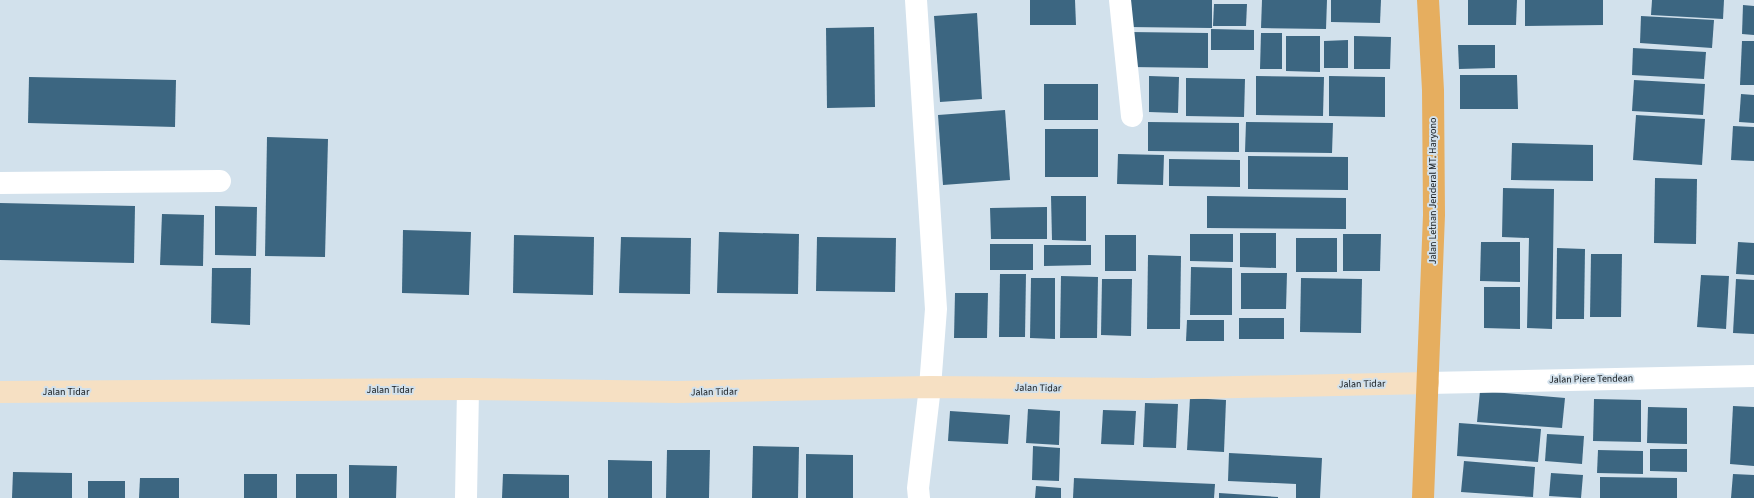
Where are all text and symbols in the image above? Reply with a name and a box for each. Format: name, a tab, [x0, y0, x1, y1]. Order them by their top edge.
street label: Jalan Letnan Jenderal MT. Haryono	[1426, 118, 1440, 264]
street label: Jalan Piere Tendean	[1549, 371, 1633, 387]
street label: Jalan Tidar	[1338, 377, 1386, 391]
street label: Jalan Tidar	[1014, 381, 1062, 395]
street label: Jalan Tidar	[367, 383, 414, 397]
street label: Jalan Tidar	[43, 385, 90, 399]
street label: Jalan Tidar	[690, 385, 738, 399]

